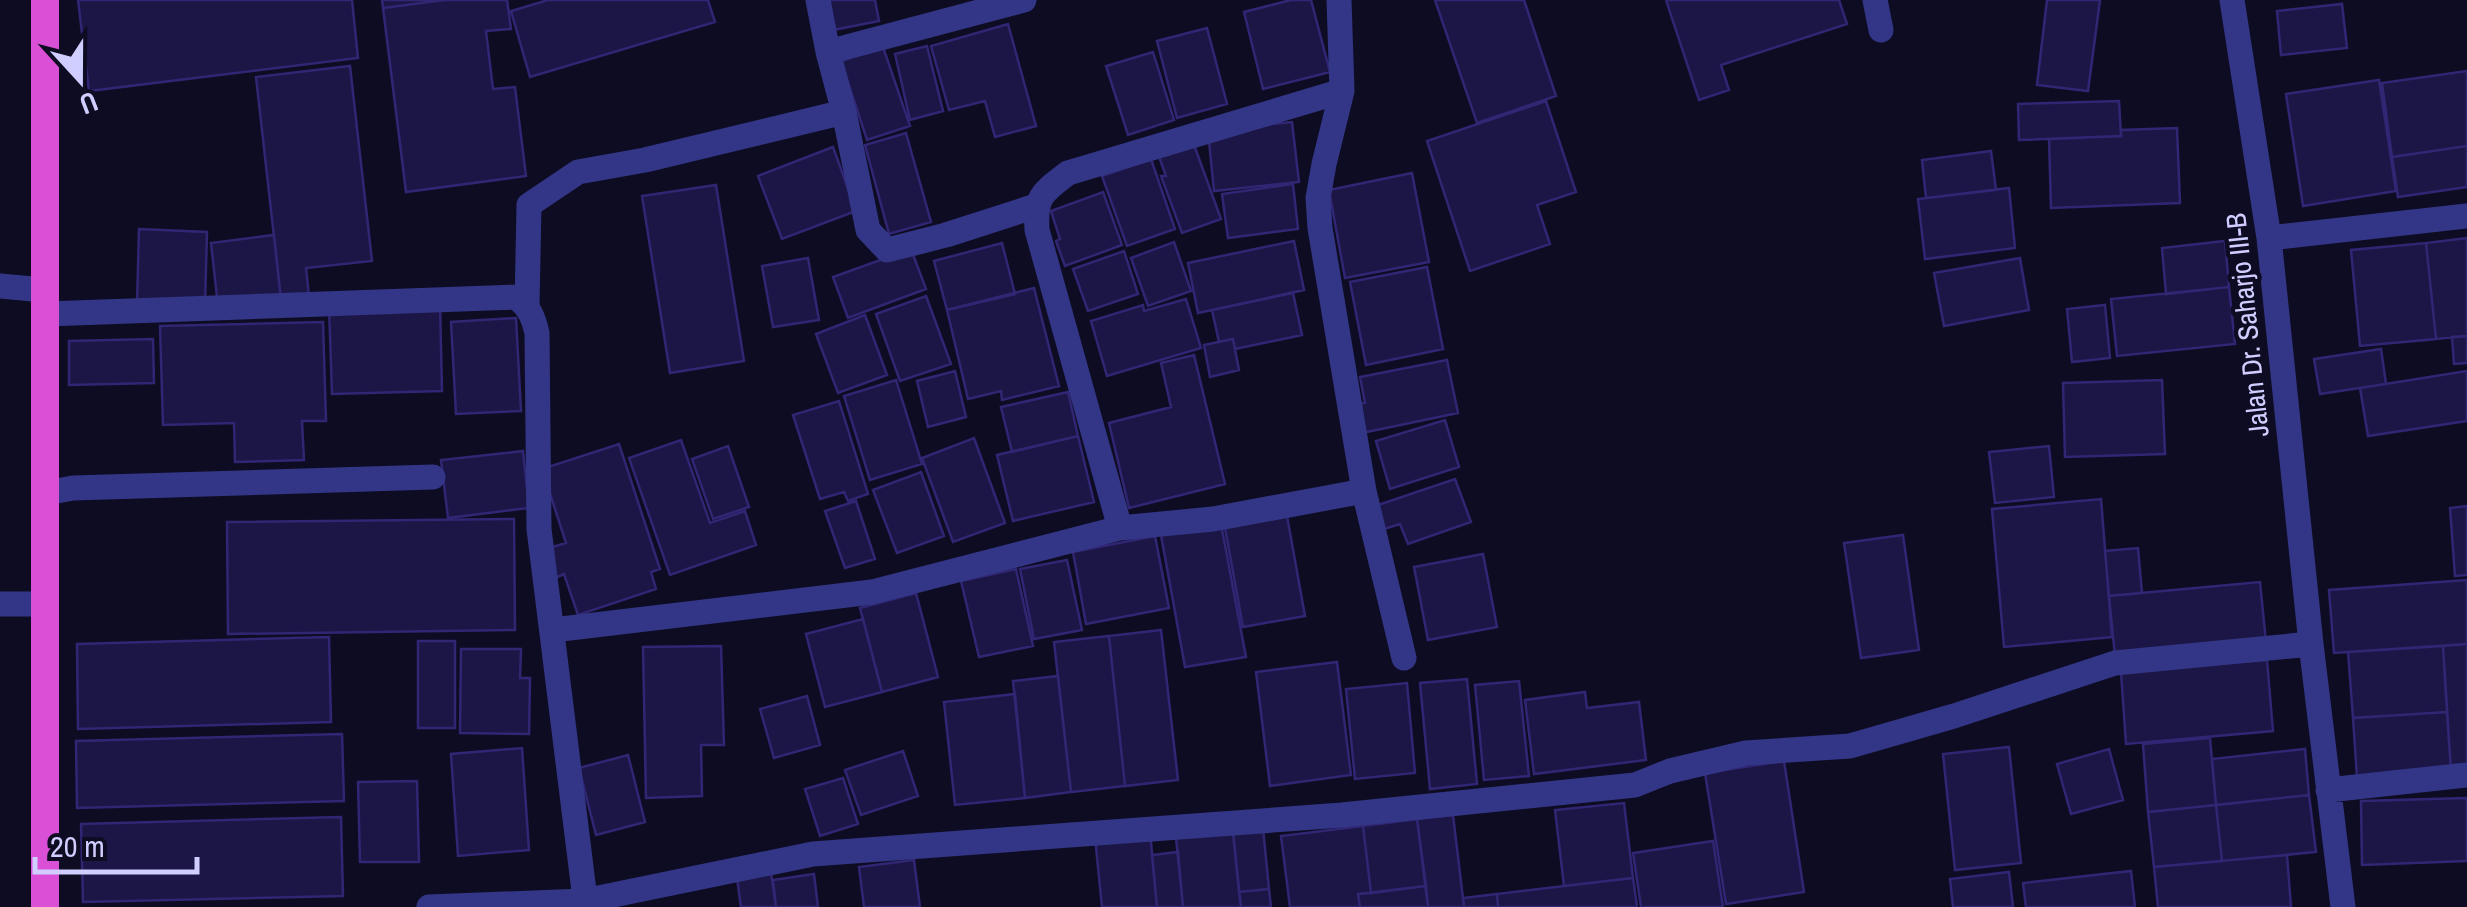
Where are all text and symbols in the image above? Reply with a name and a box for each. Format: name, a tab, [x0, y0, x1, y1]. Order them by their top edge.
north arrow	[30, 30, 130, 130]
text: U	[74, 83, 104, 124]
street label: Jalan Dr. Saharjo III-B	[2216, 211, 2278, 439]
scale bar	[35, 812, 198, 874]
text: 20 m	[50, 826, 105, 866]

